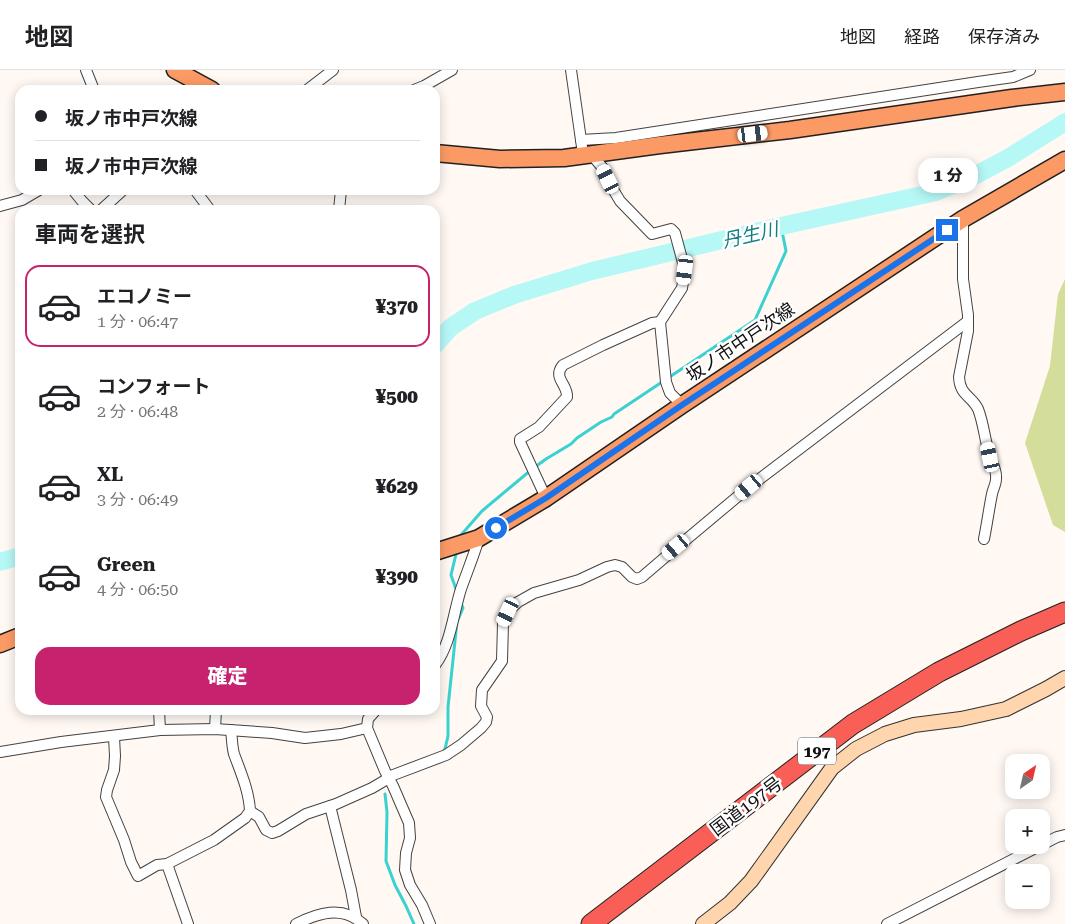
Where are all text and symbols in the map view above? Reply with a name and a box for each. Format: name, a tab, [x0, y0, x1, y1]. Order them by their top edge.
text: 地図	[25, 23, 73, 51]
text: 地図	[840, 26, 876, 47]
text: 経路	[904, 26, 940, 47]
text: 保存済み	[968, 26, 1040, 47]
text: 坂ノ市中戸次線	[65, 107, 198, 130]
car	[737, 125, 768, 143]
text: 坂ノ市中戸次線	[65, 155, 198, 178]
callout: 1 分	[917, 158, 977, 192]
car	[594, 162, 621, 196]
text: 1 分	[933, 166, 963, 185]
water label: 丹生川	[720, 217, 782, 253]
route end	[936, 219, 958, 241]
text: 車両を選択	[35, 222, 145, 247]
car	[675, 254, 694, 286]
icon: car	[37, 284, 82, 329]
text: エコノミー	[97, 285, 192, 308]
text: ¥370	[375, 295, 418, 318]
street label: 坂ノ市中戸次線	[682, 298, 798, 386]
text: 1 分 · 06:47	[97, 312, 178, 331]
icon: car	[37, 374, 82, 419]
text: コンフォート	[97, 375, 210, 398]
text: ¥500	[375, 385, 418, 408]
text: 2 分 · 06:48	[97, 402, 178, 421]
car	[979, 441, 1000, 473]
text: XL	[97, 463, 123, 486]
icon: car	[37, 464, 82, 509]
car	[732, 472, 765, 502]
text: ¥629	[375, 475, 418, 498]
text: 3 分 · 06:49	[97, 490, 178, 509]
route start	[485, 517, 507, 539]
car	[659, 532, 692, 562]
text: Green	[97, 553, 155, 576]
icon: car	[37, 554, 82, 599]
text: ¥390	[375, 565, 418, 588]
text: 4 分 · 06:50	[97, 580, 178, 599]
car	[494, 595, 521, 629]
button: 確定	[35, 647, 420, 705]
road number: 197	[798, 738, 836, 764]
north arrow	[1005, 754, 1050, 799]
map controls	[1005, 754, 1050, 909]
street label: 国道197号	[706, 772, 786, 840]
button: +	[1005, 809, 1050, 854]
button: −	[1005, 864, 1050, 909]

